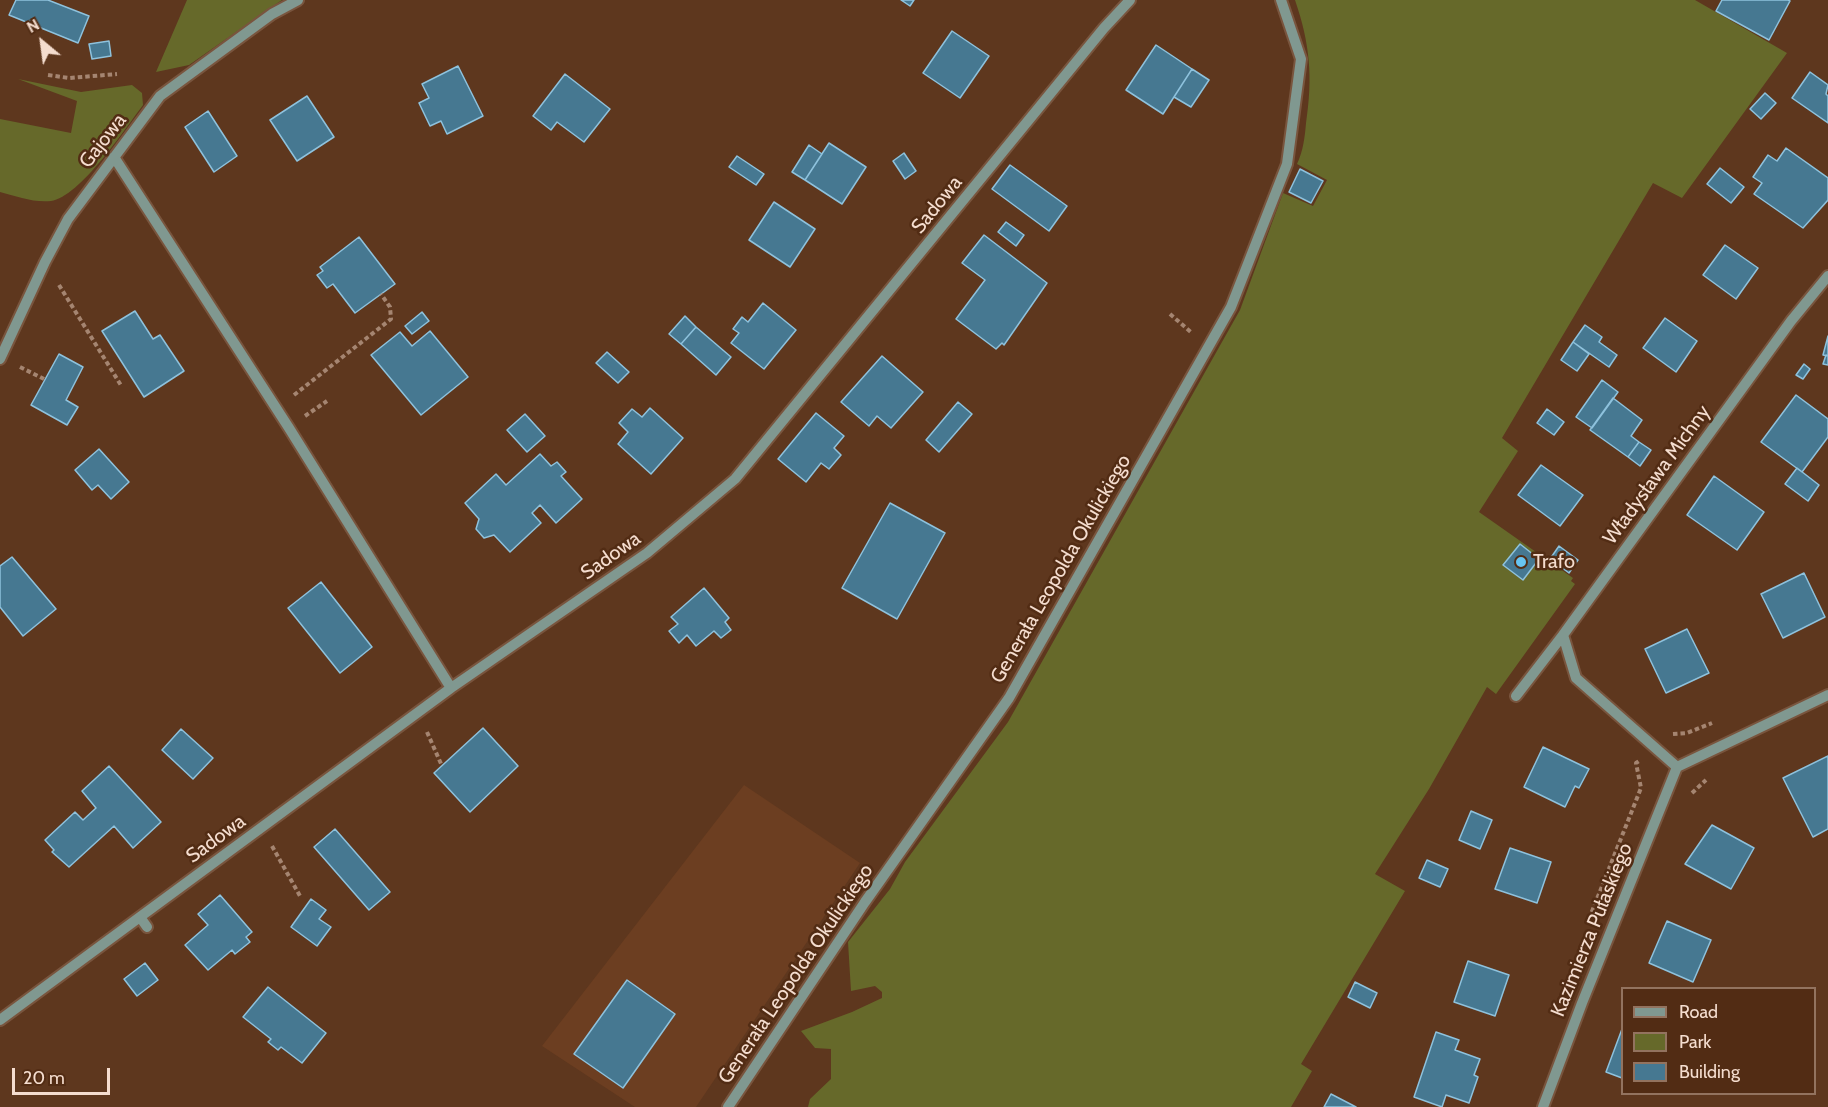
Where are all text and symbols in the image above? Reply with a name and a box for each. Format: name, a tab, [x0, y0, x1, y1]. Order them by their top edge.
north arrow	[12, 12, 72, 72]
text: N	[23, 15, 43, 37]
street label: Gajowa	[74, 109, 132, 173]
street label: Sadowa	[906, 171, 968, 239]
street label: Władysława Michny	[1598, 401, 1716, 549]
street label: Generała Leopolda Okulickiego	[986, 451, 1136, 687]
street label: Sadowa	[577, 527, 645, 585]
place label: Trafo	[1533, 550, 1575, 574]
marker: Trafo	[1514, 555, 1528, 569]
street label: Sadowa	[182, 810, 250, 868]
street label: Kazimierza Pułaskiego	[1546, 840, 1638, 1020]
street label: Generała Leopolda Okulickiego	[713, 860, 879, 1088]
legend	[1621, 987, 1816, 1095]
text: Road	[1679, 1001, 1718, 1023]
text: Park	[1679, 1031, 1711, 1053]
scale bar	[15, 1056, 112, 1094]
text: Building	[1679, 1061, 1740, 1083]
text: 20 m	[23, 1067, 65, 1089]

